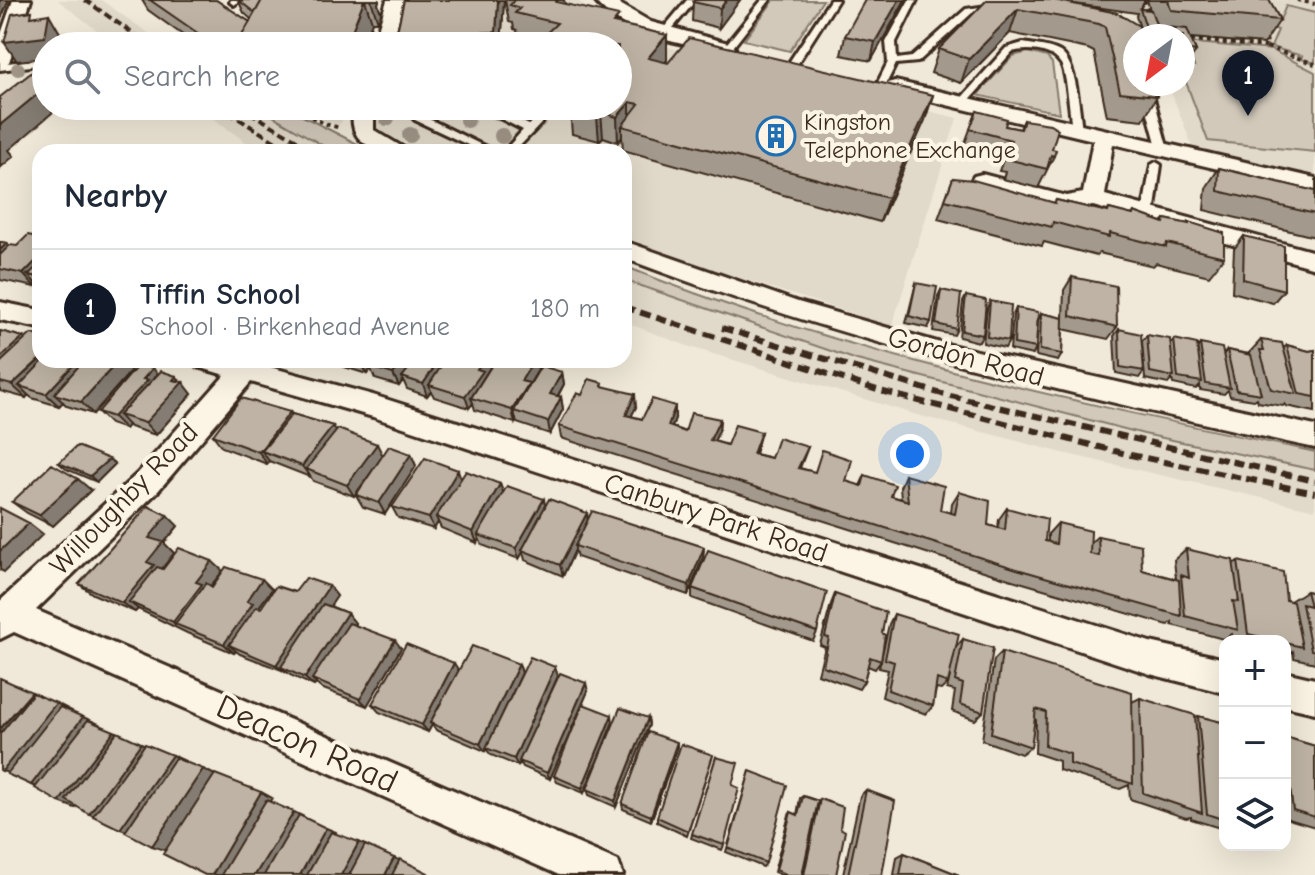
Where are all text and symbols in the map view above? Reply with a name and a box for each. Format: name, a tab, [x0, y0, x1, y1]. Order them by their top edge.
north arrow	[1123, 24, 1195, 96]
search box	[32, 32, 632, 120]
pin: 1	[1222, 50, 1274, 116]
icon: search	[60, 54, 104, 98]
text: Search here	[124, 59, 280, 94]
place label: Kingston Telephone Exchange	[804, 108, 1016, 164]
building icon: Kingston Telephone Exchange	[755, 115, 797, 157]
text: Nearby	[64, 176, 167, 216]
text: Tiffin School	[140, 277, 301, 312]
text: 1	[85, 294, 95, 324]
text: 180 m	[530, 294, 600, 324]
text: School · Birkenhead Avenue	[140, 312, 450, 342]
street label: Gordon Road	[885, 321, 1047, 393]
street label: Willoughby Road	[43, 416, 205, 582]
your location	[890, 434, 930, 474]
street label: Canbury Park Road	[600, 467, 832, 569]
map controls	[1219, 635, 1291, 851]
button: +	[1219, 635, 1291, 707]
street label: Deacon Road	[210, 686, 404, 802]
button: −	[1219, 707, 1291, 779]
button: layers	[1219, 779, 1291, 851]

